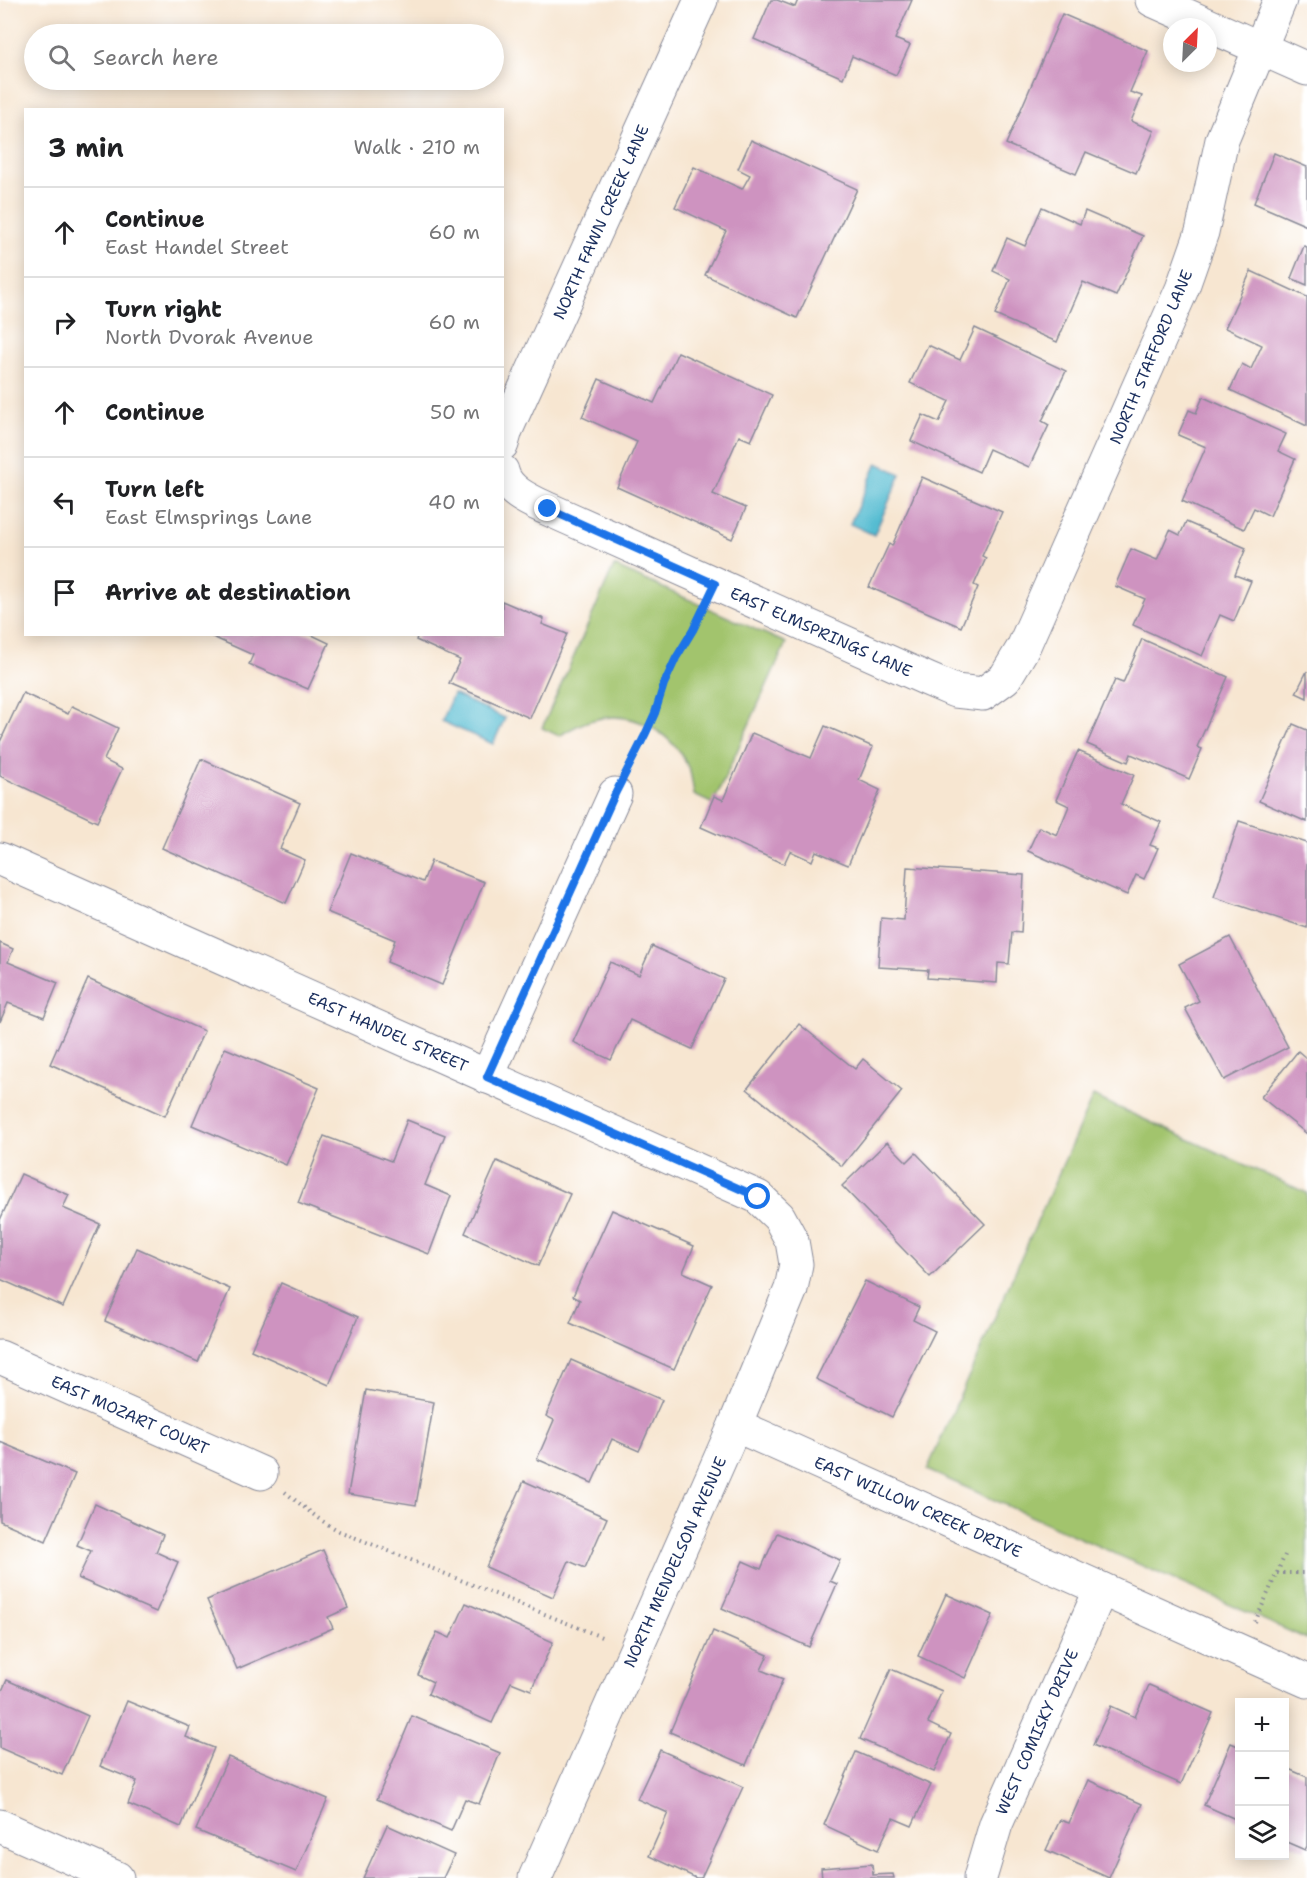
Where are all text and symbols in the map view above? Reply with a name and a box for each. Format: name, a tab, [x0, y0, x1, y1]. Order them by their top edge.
north arrow	[1163, 18, 1217, 72]
search box	[24, 24, 504, 90]
icon: search	[45, 41, 78, 74]
text: Search here	[93, 43, 219, 72]
street label: NORTH FAWN CREEK LANE	[548, 121, 654, 323]
text: 3 min	[48, 130, 124, 165]
text: Walk · 210 m	[354, 134, 480, 160]
text: Continue	[105, 205, 205, 234]
icon: ahead	[48, 216, 81, 249]
text: 60 m	[428, 219, 480, 245]
text: East Handel Street	[105, 234, 289, 260]
street label: NORTH STAFFORD LANE	[1105, 266, 1197, 448]
text: Turn right	[105, 295, 222, 324]
icon: right	[48, 306, 81, 339]
text: 60 m	[428, 309, 480, 335]
text: North Dvorak Avenue	[105, 324, 314, 350]
icon: ahead	[48, 396, 81, 429]
text: Continue	[105, 398, 205, 427]
text: 50 m	[430, 399, 480, 425]
text: Turn left	[105, 475, 204, 504]
icon: left	[48, 486, 81, 519]
text: 40 m	[428, 489, 480, 515]
route end	[534, 495, 560, 521]
text: East Elmsprings Lane	[105, 504, 312, 530]
icon: arrive	[48, 576, 81, 609]
text: Arrive at destination	[105, 578, 351, 607]
street label: EAST ELMSPRINGS LANE	[727, 582, 915, 682]
street label: EAST HANDEL STREET	[304, 987, 472, 1077]
route start	[744, 1183, 770, 1209]
street label: EAST MOZART COURT	[48, 1371, 212, 1459]
street label: EAST WILLOW CREEK DRIVE	[811, 1452, 1025, 1562]
street label: NORTH MENDELSON AVENUE	[619, 1453, 731, 1671]
street label: WEST COMISKY DRIVE	[991, 1646, 1083, 1818]
map controls	[1235, 1698, 1289, 1860]
button: +	[1235, 1698, 1289, 1752]
button: −	[1235, 1752, 1289, 1806]
button: layers	[1235, 1806, 1289, 1860]

